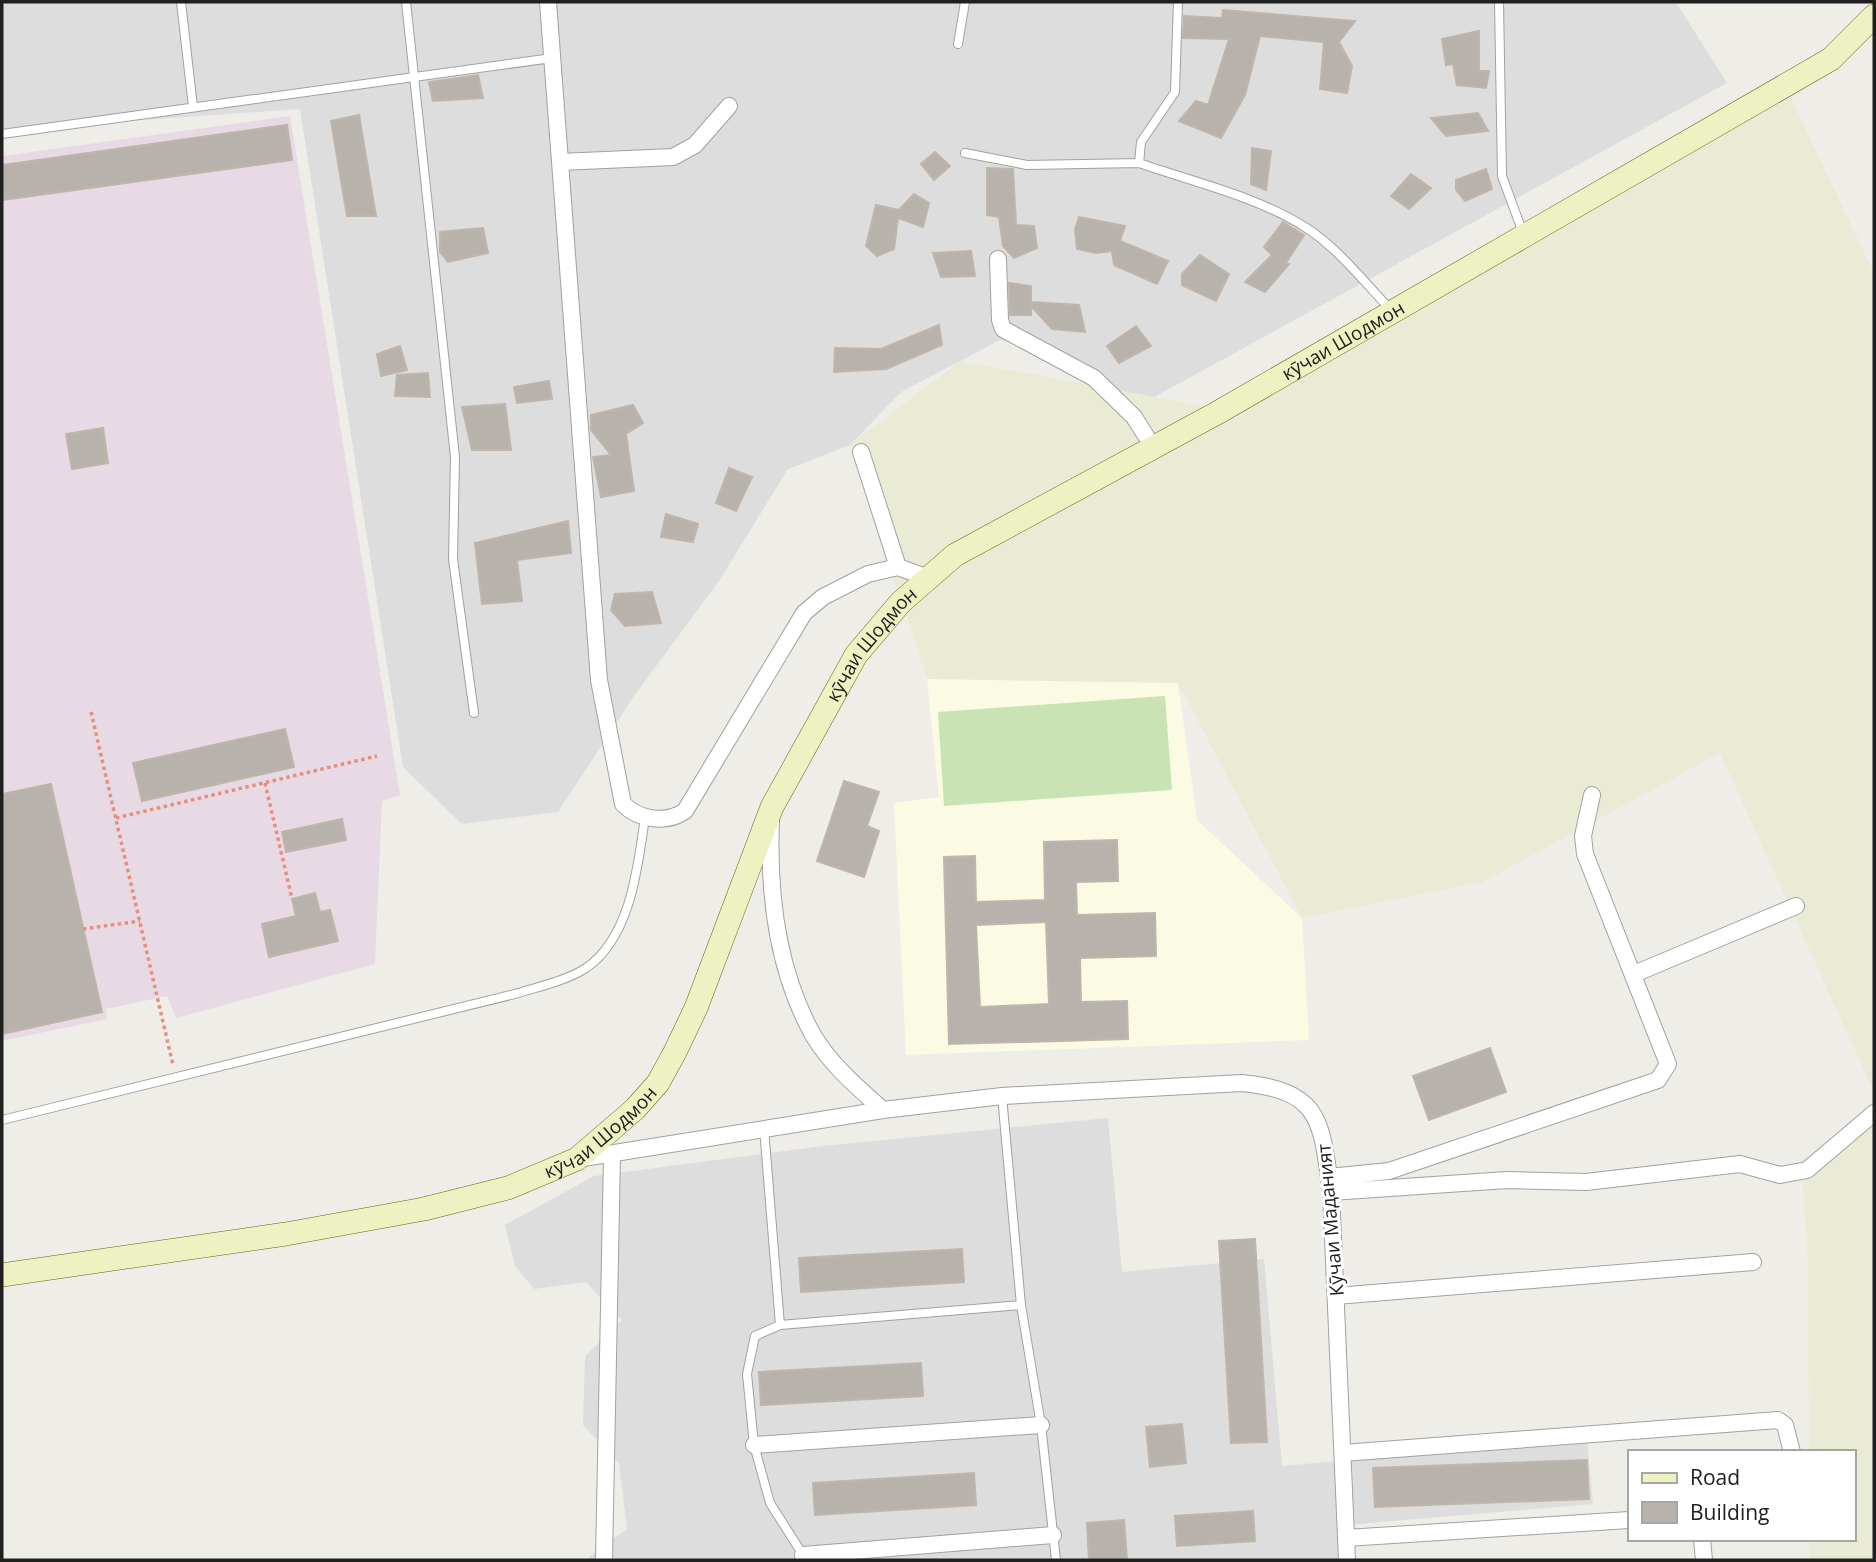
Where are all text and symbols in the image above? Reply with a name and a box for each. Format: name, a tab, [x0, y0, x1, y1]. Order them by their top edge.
street label: кӯчаи Шодмон	[1277, 295, 1409, 386]
street label: кӯчаи Шодмон	[820, 581, 922, 706]
street label: кӯчаи Шодмон	[540, 1080, 662, 1184]
street label: Кӯчаи Маданият	[1310, 1143, 1350, 1297]
legend	[1628, 1450, 1855, 1541]
text: Road	[1690, 1463, 1740, 1491]
text: Building	[1690, 1498, 1769, 1526]

